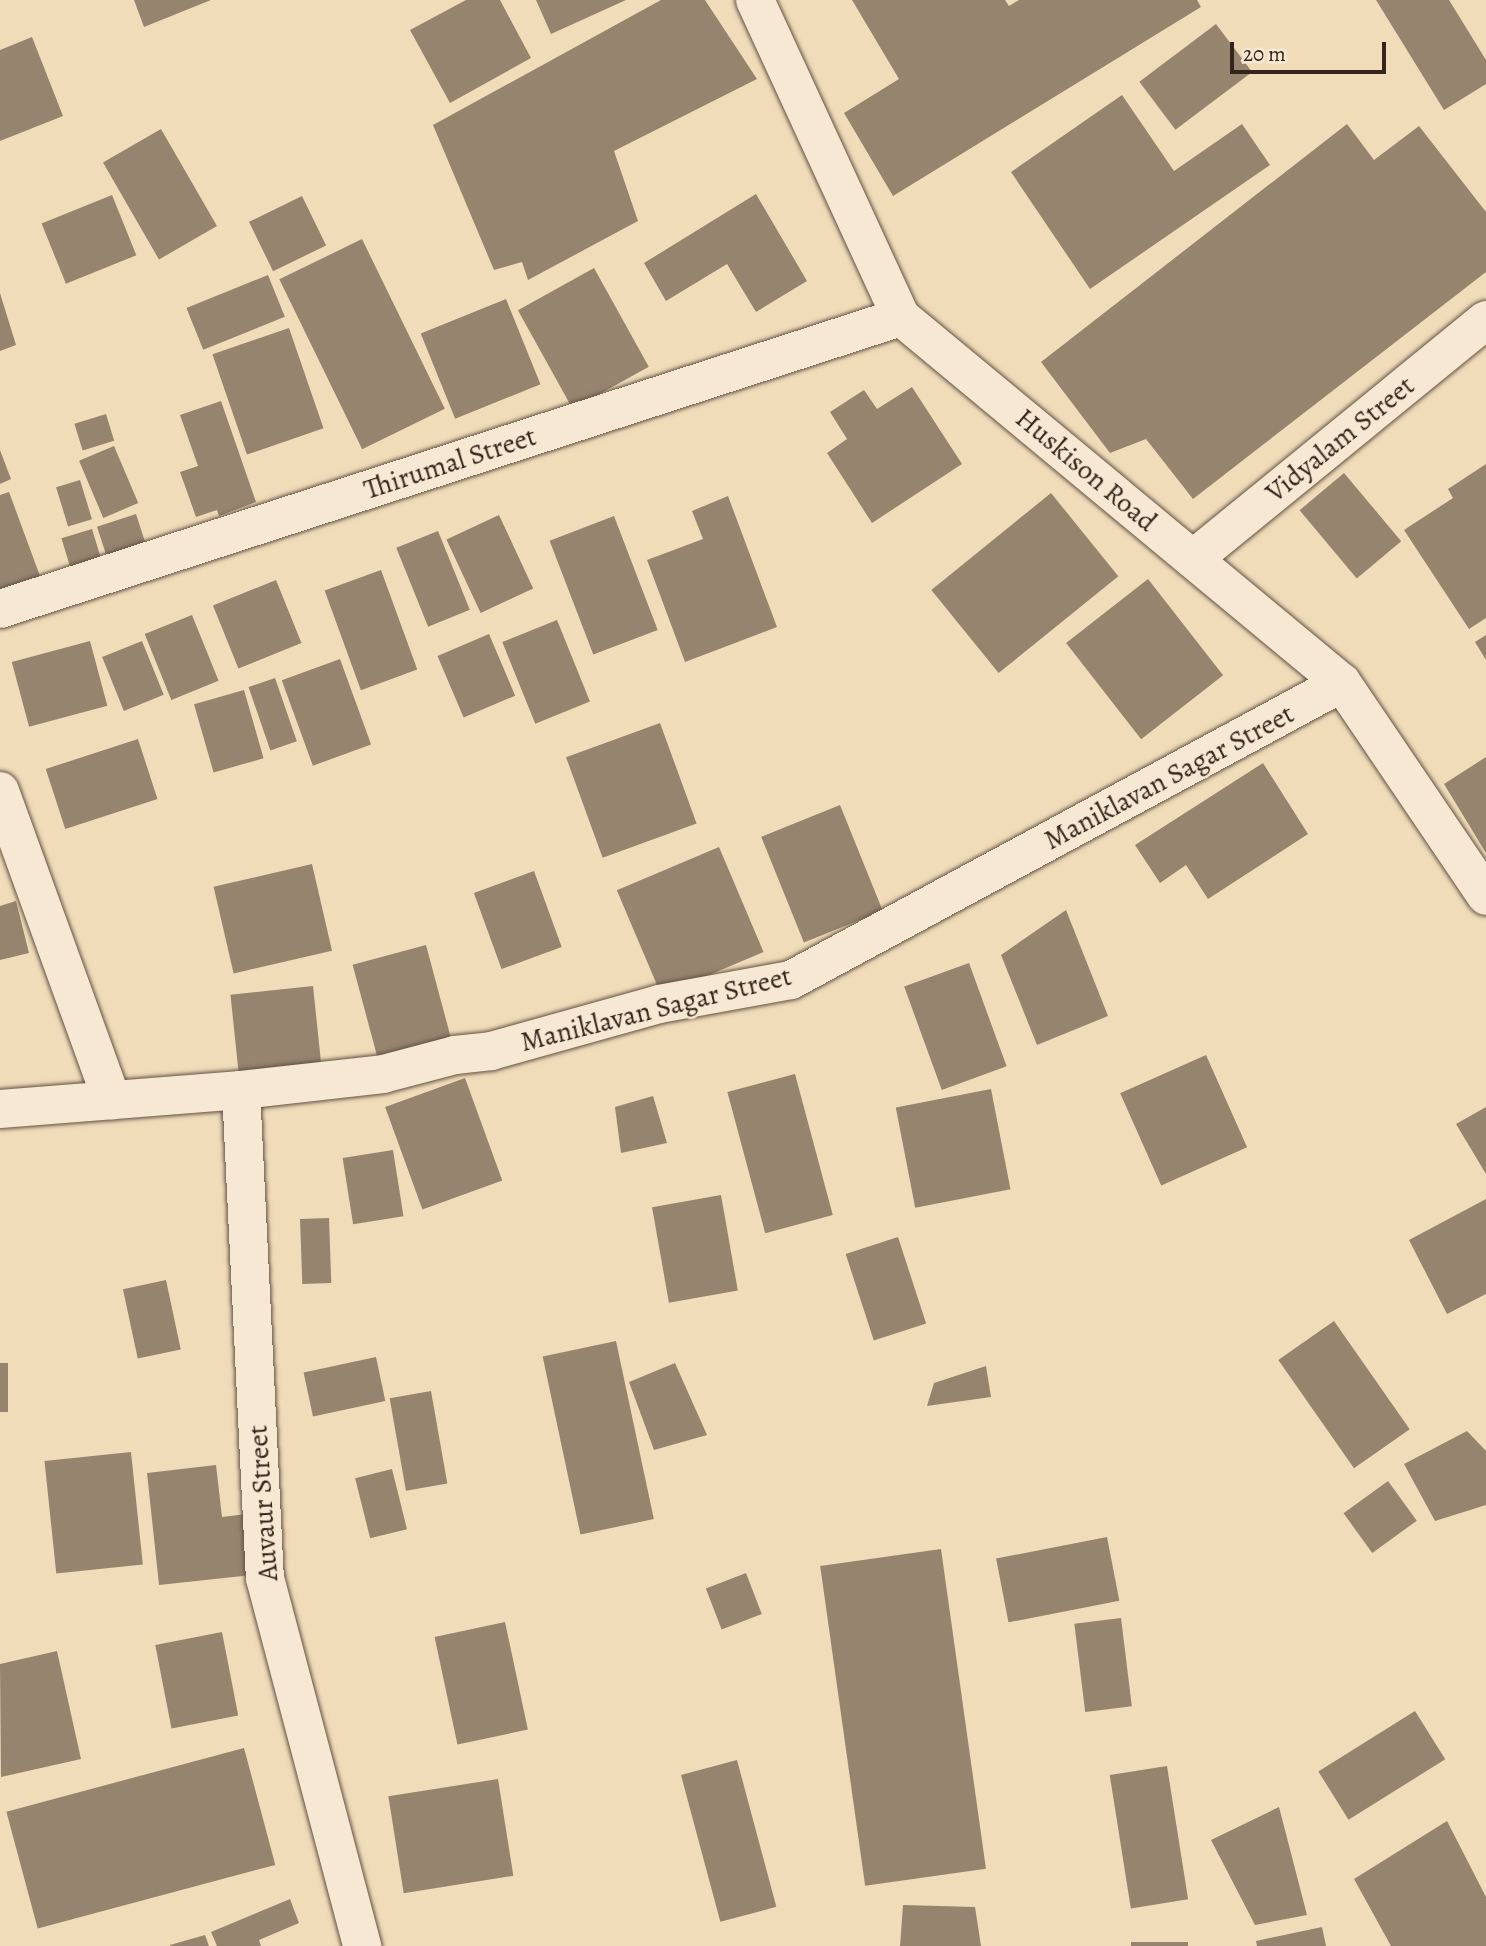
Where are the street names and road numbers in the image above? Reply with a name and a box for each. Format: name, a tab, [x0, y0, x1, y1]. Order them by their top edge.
street label: Vidyalam Street	[1259, 369, 1421, 509]
street label: Huskison Road	[1009, 401, 1163, 539]
street label: Thirumal Street	[360, 419, 540, 507]
street label: Maniklavan Sagar Street	[1038, 697, 1300, 857]
street label: Maniklavan Sagar Street	[517, 959, 795, 1059]
street label: Auvaur Street	[241, 1424, 285, 1582]

